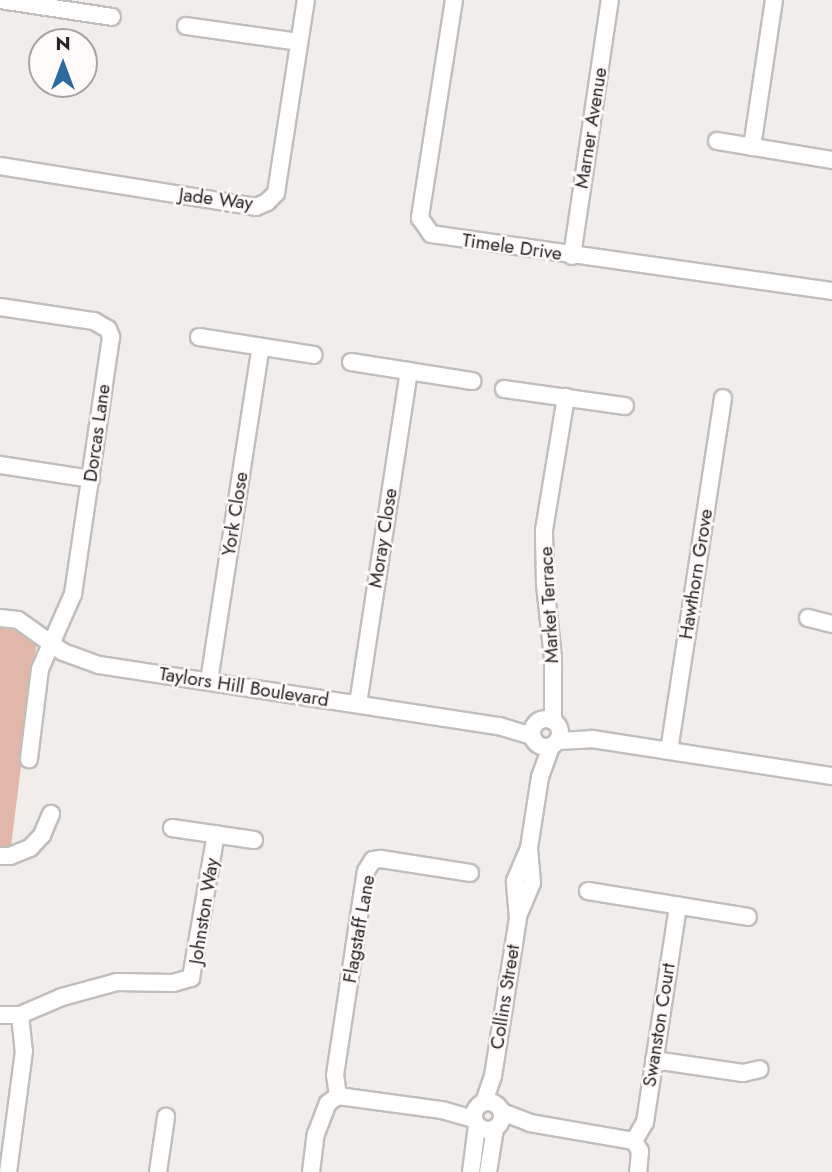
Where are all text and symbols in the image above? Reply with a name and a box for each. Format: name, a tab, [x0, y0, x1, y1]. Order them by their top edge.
north arrow	[28, 28, 98, 98]
text: N	[55, 30, 71, 57]
street label: Marner Avenue	[570, 66, 612, 190]
street label: Jade Way	[178, 183, 254, 215]
street label: Timele Drive	[461, 229, 563, 265]
street label: Dorcas Lane	[79, 383, 115, 483]
street label: York Close	[217, 470, 253, 558]
street label: Moray Close	[364, 487, 402, 589]
street label: Hawthorn Grove	[674, 507, 718, 641]
street label: Market Terrace	[535, 546, 563, 664]
street label: Taylors Hill Boulevard	[157, 662, 331, 712]
street label: Johnston Way	[184, 856, 224, 966]
street label: Flagstaff Lane	[338, 873, 380, 985]
street label: Collins Street	[485, 943, 525, 1051]
street label: Swanston Court	[638, 961, 680, 1089]

